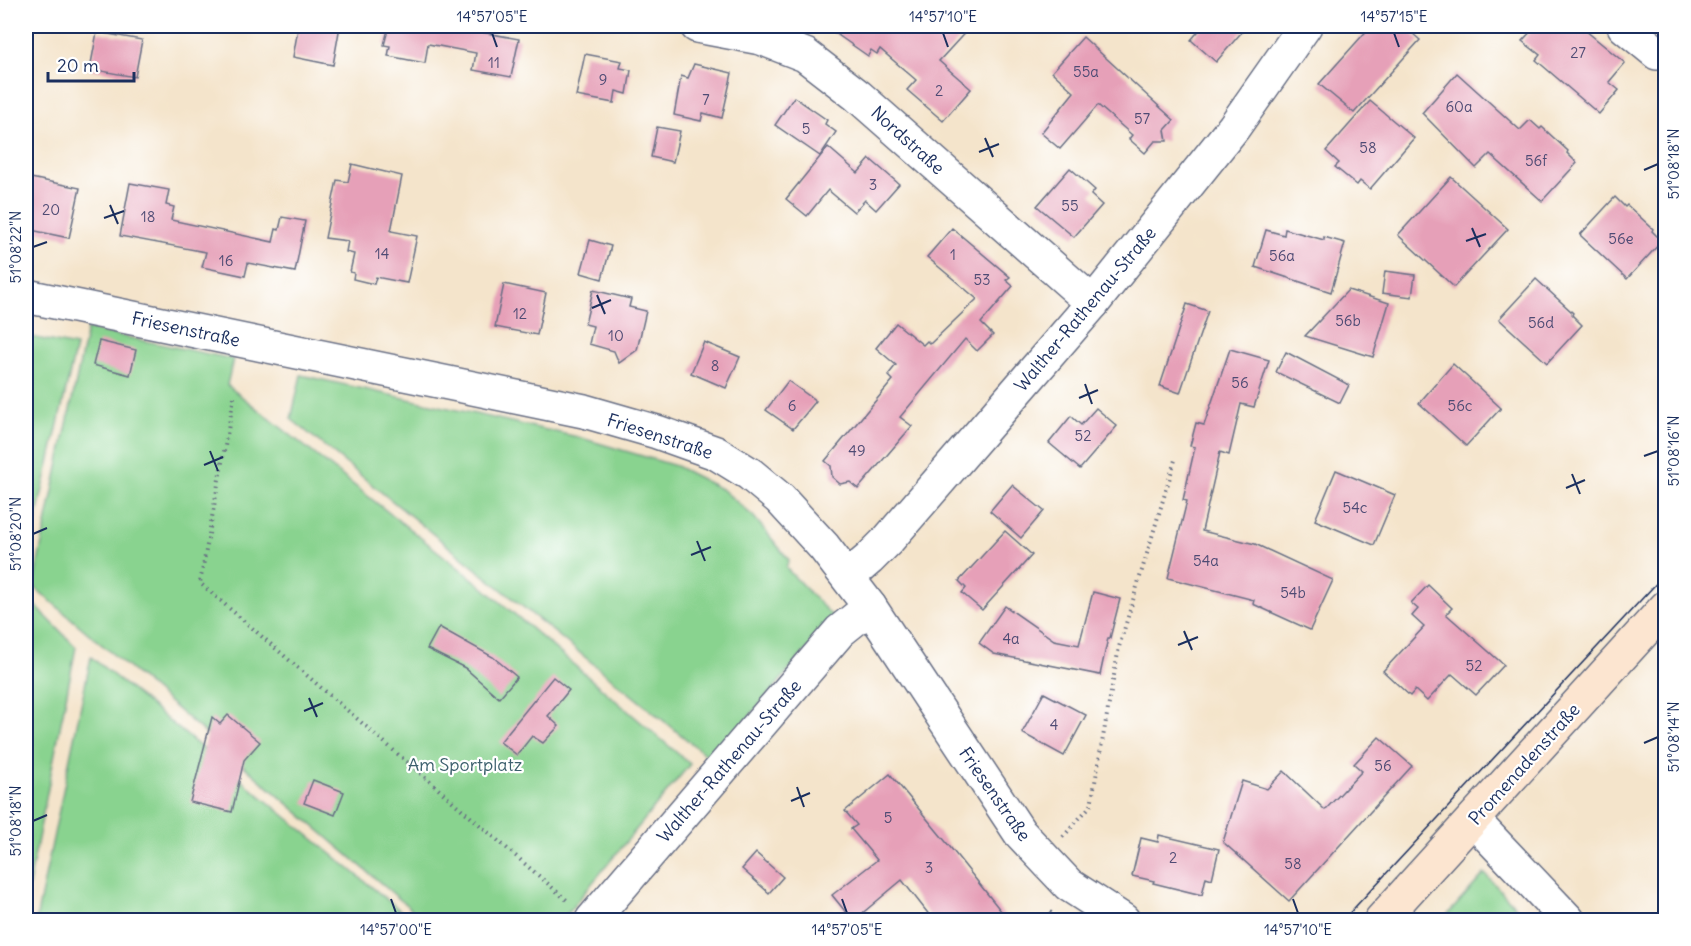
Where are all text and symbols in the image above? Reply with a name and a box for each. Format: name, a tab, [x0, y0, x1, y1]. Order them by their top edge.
text: 14°57'05"E	[457, 7, 528, 26]
text: 14°57'10"E	[909, 7, 977, 26]
text: 14°57'15"E	[1361, 7, 1428, 26]
house number: 27	[1570, 43, 1586, 62]
scale bar	[48, 45, 134, 83]
house number: 11	[488, 53, 500, 72]
text: 20 m	[57, 54, 99, 77]
house number: 55a	[1073, 62, 1099, 81]
house number: 9	[599, 70, 607, 89]
house number: 2	[935, 81, 943, 100]
house number: 7	[702, 90, 710, 109]
house number: 60a	[1445, 97, 1473, 116]
street label: Nordstraße	[866, 101, 950, 179]
house number: 57	[1134, 109, 1150, 128]
house number: 5	[802, 119, 810, 138]
text: 51°08'18"N	[1664, 128, 1683, 200]
house number: 58	[1359, 138, 1377, 157]
house number: 56f	[1525, 151, 1548, 170]
house number: 3	[869, 175, 877, 194]
house number: 55	[1061, 196, 1079, 215]
house number: 20	[42, 200, 60, 219]
house number: 18	[141, 207, 155, 226]
text: 51°08'22"N	[6, 211, 25, 283]
street label: Walther-Rathenau-Straße	[1009, 222, 1161, 396]
house number: 56e	[1608, 229, 1634, 248]
house number: 14	[375, 244, 390, 263]
house number: 1	[950, 245, 956, 264]
house number: 56a	[1269, 246, 1295, 265]
house number: 16	[219, 251, 233, 270]
house number: 53	[973, 270, 991, 289]
house number: 12	[513, 304, 527, 323]
street label: Friesenstraße	[130, 306, 242, 352]
house number: 56b	[1335, 311, 1361, 330]
house number: 56d	[1528, 313, 1554, 332]
house number: 10	[608, 326, 624, 345]
house number: 8	[711, 356, 719, 375]
house number: 56	[1231, 373, 1249, 392]
house number: 6	[788, 396, 796, 415]
house number: 56c	[1448, 396, 1473, 415]
street label: Friesenstraße	[604, 408, 716, 464]
text: 51°08'16"N	[1664, 415, 1683, 487]
house number: 52	[1075, 426, 1091, 445]
house number: 49	[848, 441, 866, 460]
text: 51°08'20"N	[6, 497, 25, 571]
house number: 54c	[1343, 498, 1368, 517]
house number: 54a	[1193, 551, 1219, 570]
house number: 54b	[1280, 583, 1306, 602]
house number: 4a	[1002, 629, 1020, 648]
house number: 52	[1466, 656, 1482, 675]
street label: Walther-Rathenau-Straße	[652, 675, 806, 847]
street label: Promenadenstraße	[1463, 698, 1585, 830]
text: 51°08'14"N	[1664, 701, 1683, 773]
house number: 4	[1050, 715, 1059, 734]
street label: Friesenstraße	[954, 742, 1036, 846]
park label: Am Sportplatz	[408, 753, 523, 776]
house number: 56	[1374, 756, 1392, 775]
text: 51°08'18"N	[6, 785, 25, 857]
house number: 5	[884, 808, 892, 827]
house number: 2	[1169, 848, 1177, 867]
house number: 58	[1284, 854, 1302, 873]
house number: 3	[925, 858, 933, 877]
text: 14°57'00"E	[360, 920, 432, 939]
text: 14°57'05"E	[812, 920, 883, 939]
text: 14°57'10"E	[1264, 920, 1332, 939]

